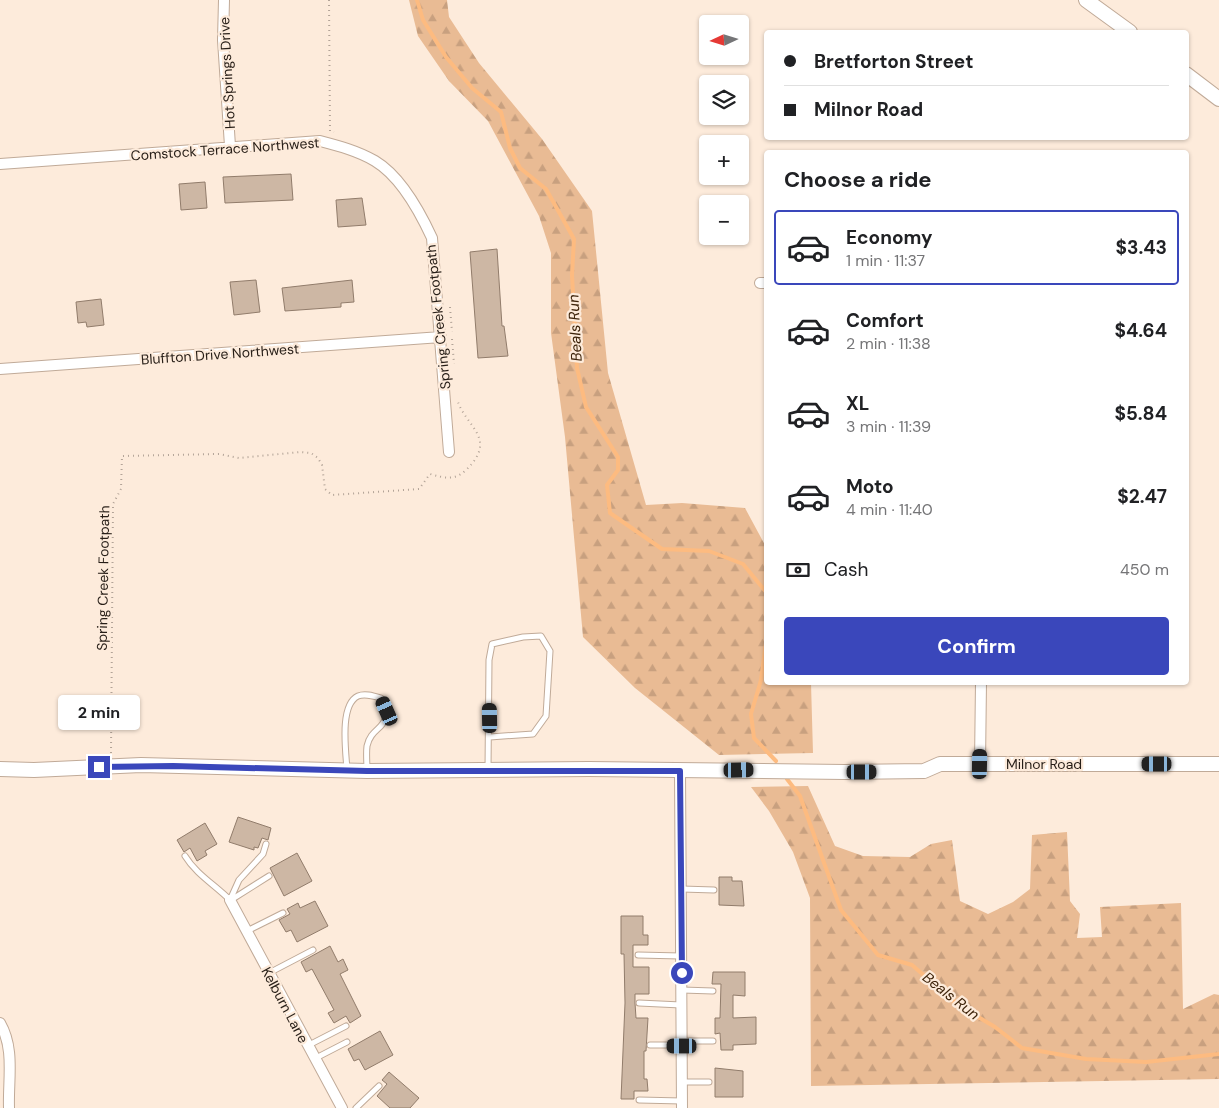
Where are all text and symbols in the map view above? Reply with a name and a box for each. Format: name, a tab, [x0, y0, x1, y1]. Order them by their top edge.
north arrow	[699, 15, 749, 65]
map controls	[699, 15, 749, 245]
street label: Hot Springs Drive	[215, 17, 239, 129]
text: Bretforton Street	[814, 49, 973, 74]
button: layers	[699, 75, 749, 125]
text: Milnor Road	[814, 97, 923, 122]
street label: Comstock Terrace Northwest	[130, 133, 320, 165]
button: +	[699, 135, 749, 185]
text: Choose a ride	[784, 165, 932, 194]
button: −	[699, 195, 749, 245]
icon: car	[786, 225, 831, 270]
text: Economy	[846, 225, 933, 250]
text: $3.43	[1115, 235, 1167, 260]
street label: Spring Creek Footpath	[421, 244, 455, 390]
text: 1 min · 11:37	[846, 250, 925, 271]
water label: Beals Run	[563, 294, 587, 362]
icon: car	[786, 308, 831, 353]
text: Comfort	[846, 308, 924, 333]
text: $4.64	[1115, 318, 1167, 343]
text: 2 min · 11:38	[846, 333, 931, 354]
street label: Bluffton Drive Northwest	[140, 339, 300, 369]
icon: car	[786, 391, 831, 436]
text: XL	[846, 391, 869, 416]
text: $5.84	[1115, 401, 1167, 426]
text: 3 min · 11:39	[846, 416, 931, 437]
icon: car	[786, 474, 831, 519]
text: Moto	[846, 474, 894, 499]
text: $2.47	[1117, 484, 1167, 509]
text: 4 min · 11:40	[846, 499, 933, 520]
street label: Spring Creek Footpath	[93, 505, 113, 651]
icon: cash	[784, 556, 812, 584]
text: Cash	[824, 557, 868, 582]
text: 450 m	[1120, 559, 1169, 580]
button: Confirm	[784, 617, 1169, 675]
callout: 2 min	[58, 694, 140, 730]
car	[374, 694, 399, 728]
text: 2 min	[78, 702, 120, 723]
car	[482, 703, 497, 733]
car	[972, 749, 987, 779]
street label: Milnor Road	[1006, 755, 1082, 773]
route end	[88, 756, 110, 778]
car	[1142, 757, 1172, 772]
car	[723, 762, 754, 778]
car	[847, 765, 877, 780]
route start	[671, 962, 693, 984]
street label: Kelburn Lane	[257, 964, 313, 1046]
water label: Beals Run	[918, 967, 984, 1025]
car	[667, 1039, 697, 1054]

